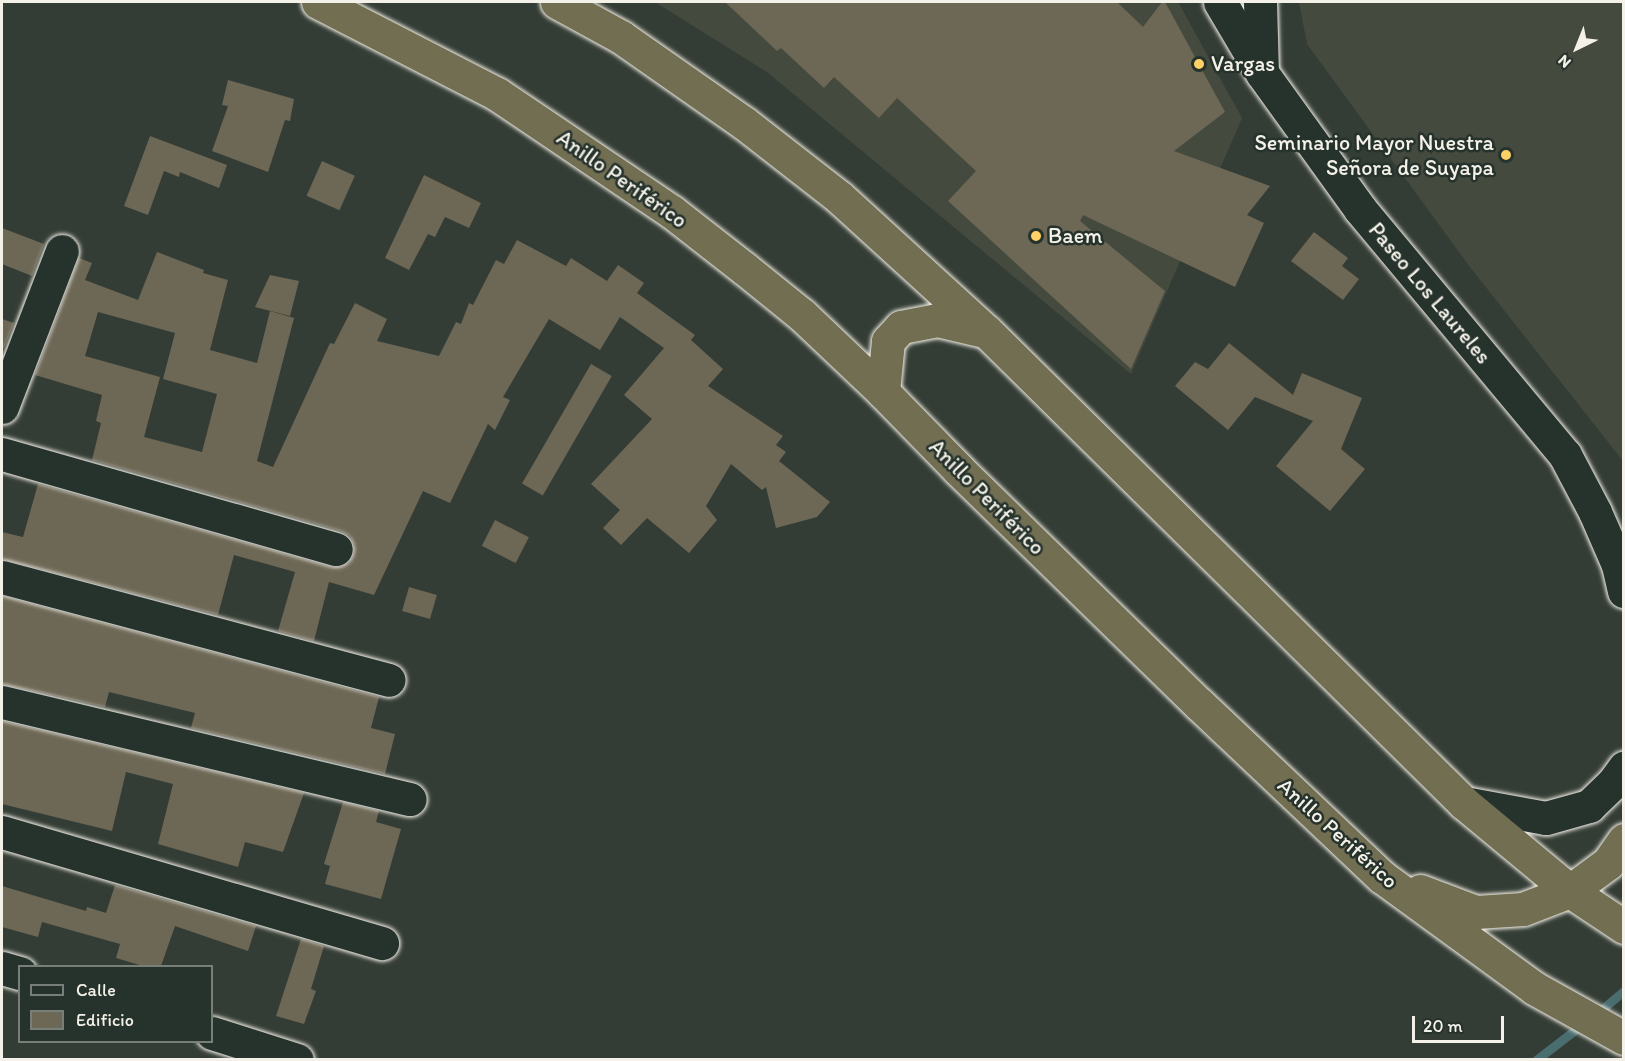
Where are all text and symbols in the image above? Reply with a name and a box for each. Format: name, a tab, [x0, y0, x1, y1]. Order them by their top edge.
north arrow	[1547, 18, 1607, 78]
place label: Vargas	[1211, 51, 1275, 77]
text: N	[1554, 51, 1575, 72]
marker: Vargas	[1192, 57, 1206, 71]
street label: Anillo Periférico	[552, 125, 692, 233]
place label: Seminario Mayor Nuestra Señora de Suyapa	[1254, 129, 1494, 180]
marker: Seminario Mayor Nuestra Señora de Suyapa	[1499, 148, 1513, 162]
street label: Paseo Los Laureles	[1363, 217, 1497, 369]
place label: Baem	[1048, 223, 1103, 249]
marker: Baem	[1029, 229, 1043, 243]
street label: Anillo Periférico	[924, 434, 1050, 560]
street label: Anillo Periférico	[1273, 772, 1403, 894]
legend	[18, 965, 213, 1043]
text: Calle	[76, 979, 116, 1001]
scale bar	[1415, 1004, 1506, 1042]
text: Edificio	[76, 1009, 134, 1031]
text: 20 m	[1423, 1015, 1463, 1037]

